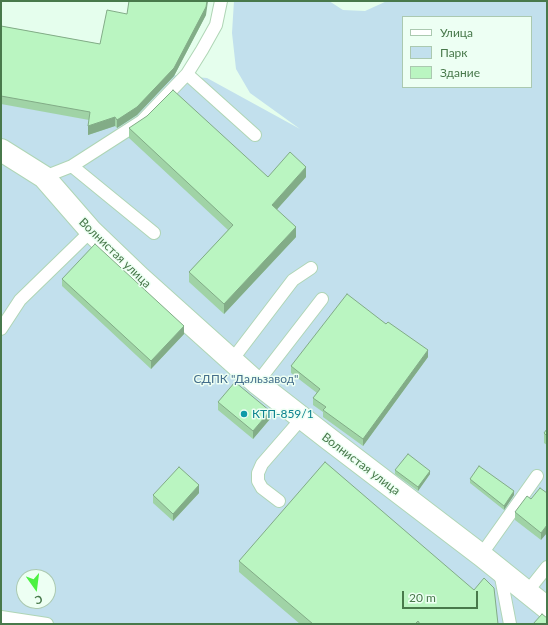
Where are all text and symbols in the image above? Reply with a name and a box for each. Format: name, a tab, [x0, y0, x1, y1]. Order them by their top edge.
legend	[402, 16, 532, 88]
text: Улица	[440, 25, 473, 40]
text: Парк	[440, 45, 468, 60]
text: Здание	[440, 65, 480, 80]
street label: Волнистая улица	[76, 215, 154, 291]
park label: СДПК "Дальзавод"	[194, 372, 298, 386]
place label: КТП-859/1	[252, 407, 314, 421]
marker: КТП-859/1	[239, 409, 249, 419]
street label: Волнистая улица	[319, 430, 403, 498]
north arrow	[16, 569, 56, 609]
scale bar	[404, 583, 480, 609]
text: 20 m	[409, 590, 436, 605]
text: С	[34, 593, 44, 607]

